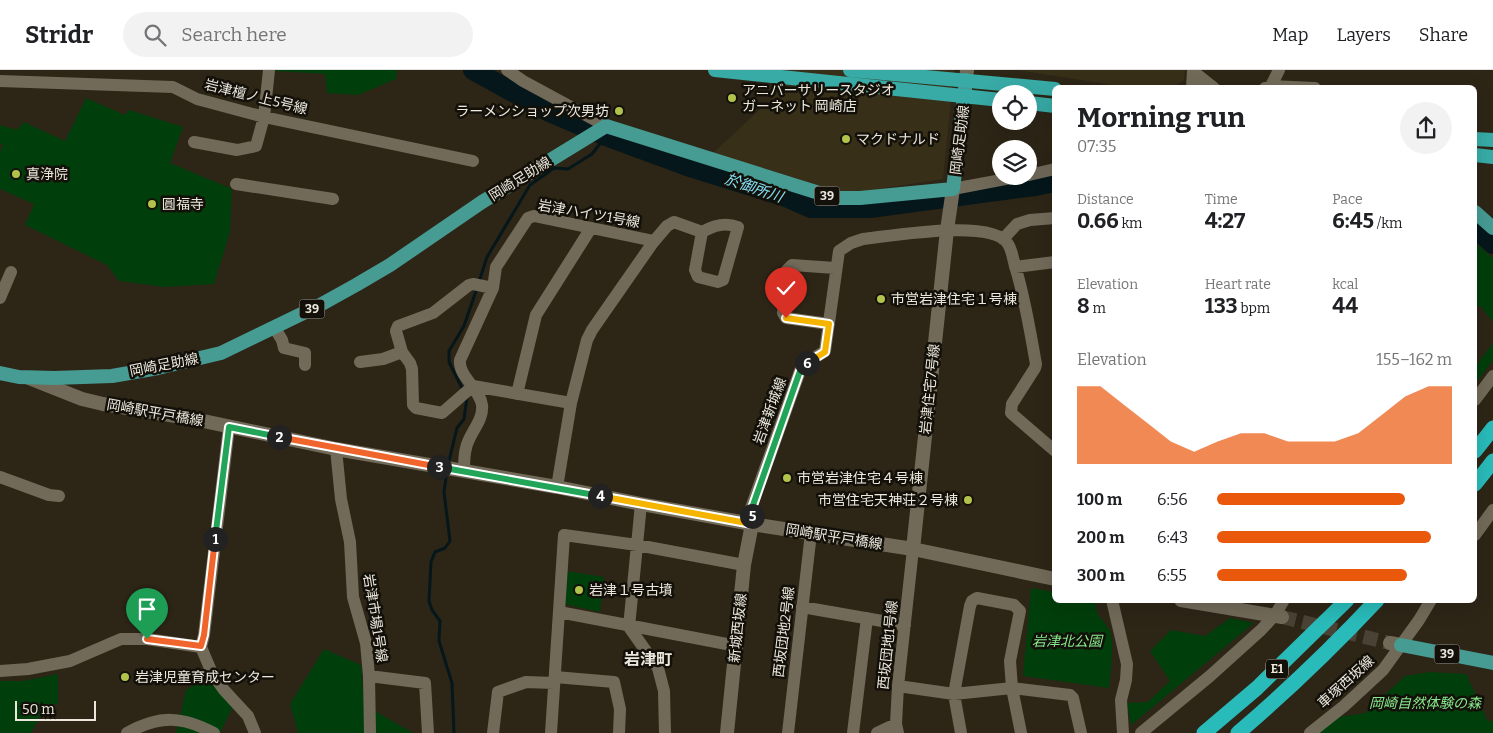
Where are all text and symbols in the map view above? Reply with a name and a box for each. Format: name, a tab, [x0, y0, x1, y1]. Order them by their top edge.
search box	[123, 12, 473, 57]
text: Stridr	[25, 21, 93, 49]
icon: search	[141, 21, 169, 49]
text: Search here	[181, 23, 287, 46]
text: Map	[1272, 24, 1308, 46]
text: Layers	[1336, 24, 1391, 46]
text: Share	[1419, 24, 1468, 46]
street label: 岩津檀ノ上5号線	[203, 76, 309, 118]
place label: アニバーサリースタジオ ガーネット 岡崎店	[742, 82, 895, 115]
map controls	[992, 85, 1037, 185]
button: locate	[992, 85, 1037, 130]
marker: アニバーサリースタジオ ガーネット 岡崎店	[726, 92, 738, 104]
text: Morning run	[1077, 101, 1245, 134]
button: share	[1400, 102, 1452, 154]
place label: ラーメンショップ次男坊	[456, 103, 609, 120]
street label: 岡崎足助線	[947, 104, 973, 176]
marker: ラーメンショップ次男坊	[613, 105, 625, 117]
place label: マクドナルド	[856, 131, 940, 148]
marker: マクドナルド	[840, 133, 852, 145]
text: 07:35	[1077, 137, 1116, 156]
button: layers	[992, 140, 1037, 185]
street label: 岡崎足助線	[486, 153, 554, 205]
place label: 真浄院	[26, 166, 68, 183]
marker: 真浄院	[10, 168, 22, 180]
water label: 於御所川	[723, 170, 787, 207]
road number: 39	[814, 186, 840, 206]
text: Distance	[1077, 191, 1134, 208]
text: Time	[1205, 191, 1238, 208]
text: Pace	[1332, 191, 1363, 208]
place label: 圓福寺	[162, 196, 204, 213]
street label: 岩津ハイツ1号線	[537, 197, 641, 231]
marker: 圓福寺	[146, 198, 158, 210]
text: 0.66	[1077, 208, 1119, 234]
text: 4:27	[1205, 208, 1245, 234]
text: 6:45	[1332, 208, 1374, 234]
text: km	[1119, 215, 1142, 232]
text: /km	[1374, 215, 1402, 232]
pin	[765, 267, 807, 318]
icon: check	[772, 274, 800, 302]
text: Elevation	[1077, 276, 1138, 293]
text: Heart rate	[1205, 276, 1271, 293]
text: kcal	[1332, 276, 1358, 293]
place label: 市営岩津住宅１号棟	[891, 291, 1017, 308]
marker: 市営岩津住宅１号棟	[875, 293, 887, 305]
text: 8	[1077, 293, 1090, 319]
text: 133	[1205, 293, 1238, 319]
text: 44	[1332, 293, 1358, 319]
road number: 39	[300, 300, 324, 318]
text: m	[1090, 300, 1106, 317]
text: bpm	[1238, 300, 1270, 317]
street label: 岩津住宅7号線	[917, 343, 943, 435]
street label: 岡崎足助線	[128, 350, 200, 380]
pin: 6	[794, 350, 820, 376]
text: Elevation	[1077, 350, 1147, 369]
text: 155–162 m	[1376, 350, 1452, 369]
text: 6	[803, 355, 812, 372]
street label: 岩津新城線	[750, 375, 790, 447]
street label: 岡崎駅平戸橋線	[105, 396, 205, 430]
pin: 2	[266, 424, 292, 450]
text: 2	[276, 429, 283, 446]
pin: 3	[426, 454, 452, 480]
text: 3	[435, 459, 444, 476]
place label: 市営岩津住宅４号棟	[797, 470, 923, 487]
marker: 市営岩津住宅４号棟	[781, 472, 793, 484]
pin: 4	[588, 484, 612, 508]
text: 4	[596, 488, 605, 505]
text: 100 m	[1077, 490, 1122, 509]
text: 6:56	[1157, 490, 1188, 509]
place label: 市営住宅天神荘２号棟	[818, 492, 958, 509]
marker: 市営住宅天神荘２号棟	[962, 494, 974, 506]
pin: 5	[740, 504, 764, 528]
text: 5	[749, 508, 756, 525]
street label: 岡崎駅平戸橋線	[784, 521, 884, 553]
pin: 1	[202, 526, 228, 552]
text: 200 m	[1077, 528, 1124, 547]
text: 6:43	[1157, 528, 1188, 547]
text: 1	[212, 531, 219, 548]
text: 300 m	[1077, 566, 1125, 585]
text: 6:55	[1157, 566, 1187, 585]
street label: 岩津市場1号線	[360, 572, 390, 664]
place label: 岩津１号古墳	[589, 582, 673, 599]
marker: 岩津１号古墳	[573, 584, 585, 596]
street label: 西坂団地2号線	[770, 585, 798, 679]
pin	[126, 588, 168, 639]
street label: 新城西坂線	[726, 592, 750, 664]
icon: arrive	[133, 595, 161, 623]
street label: 西坂団地1号線	[875, 600, 901, 690]
park label: 岩津北公園	[1032, 633, 1104, 650]
road number: 39	[1434, 644, 1460, 664]
district label: 岩津町	[624, 650, 672, 669]
street label: 車塚西坂線	[1314, 652, 1378, 712]
road number: E1	[1266, 660, 1288, 678]
place label: 岩津児童育成センター	[135, 669, 275, 686]
marker: 岩津児童育成センター	[119, 671, 131, 683]
park label: 岡崎自然体験の森	[1369, 695, 1483, 712]
scale bar	[15, 698, 96, 721]
text: 50 m	[22, 701, 55, 718]

